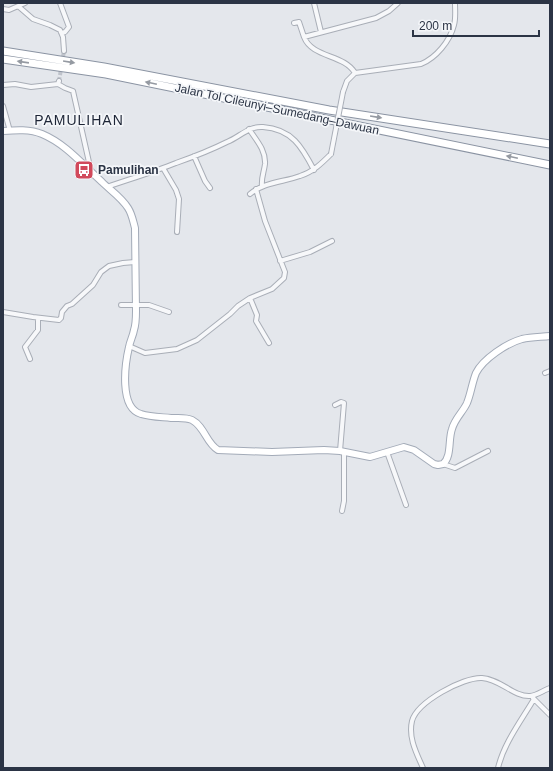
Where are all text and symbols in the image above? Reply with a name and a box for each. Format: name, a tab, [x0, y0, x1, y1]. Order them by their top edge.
scale bar	[413, 12, 539, 38]
text: 200 m	[419, 19, 452, 33]
one-way arrow	[17, 59, 29, 65]
one-way arrow	[63, 59, 75, 65]
one-way arrow	[145, 80, 157, 86]
street label: Jalan Tol Cileunyi–Sumedang–Dawuan	[174, 80, 380, 138]
district label: PAMULIHAN	[34, 112, 124, 128]
one-way arrow	[370, 114, 382, 120]
one-way arrow	[506, 154, 518, 160]
bus stop icon: Pamulihan	[73, 159, 95, 181]
place label: Pamulihan	[98, 163, 159, 177]

